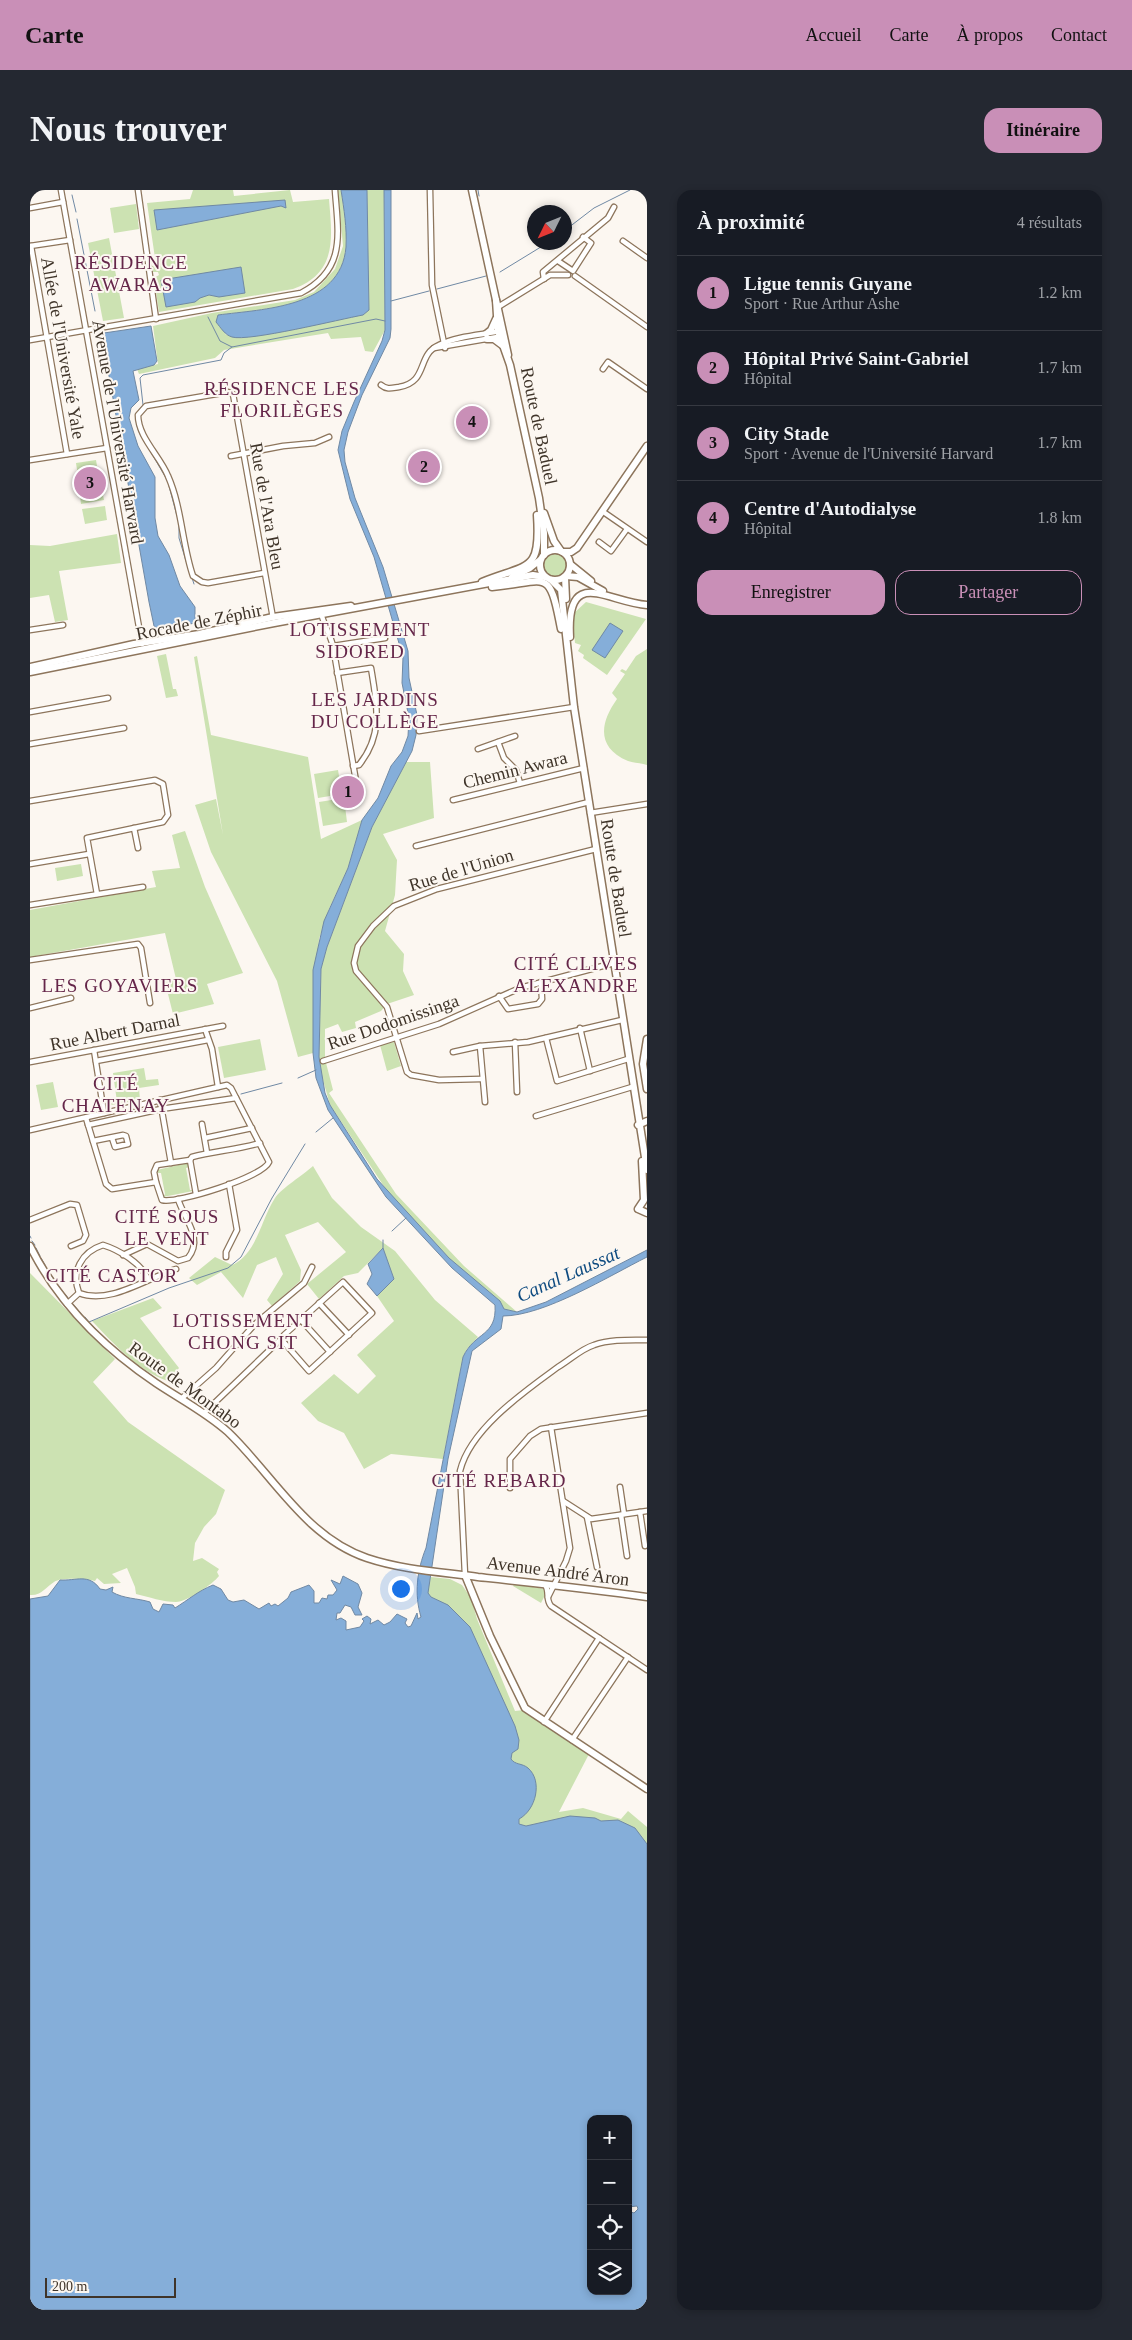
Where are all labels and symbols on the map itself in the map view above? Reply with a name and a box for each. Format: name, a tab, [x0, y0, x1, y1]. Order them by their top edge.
north arrow	[527, 205, 572, 250]
district label: RÉSIDENCE AWARAS	[74, 252, 188, 295]
street label: Allée de l'Université Yale	[37, 256, 89, 440]
street label: Avenue de l'Université Harvard	[88, 318, 148, 546]
street label: Route de Baduel	[517, 365, 561, 487]
district label: RÉSIDENCE LES FLORILÈGES	[204, 378, 360, 421]
pin: 4	[456, 403, 488, 441]
street label: Rue de l'Ara Bleu	[246, 441, 288, 571]
pin: 2	[408, 448, 440, 486]
pin: 3	[74, 464, 106, 502]
street label: Rocade de Zéphir	[134, 600, 264, 644]
district label: LOTISSEMENT SIDORED	[290, 619, 430, 662]
district label: LES JARDINS DU COLLÈGE	[311, 689, 439, 732]
street label: Chemin Awara	[461, 747, 569, 793]
pin: 1	[332, 773, 364, 811]
street label: Route de Baduel	[597, 817, 635, 939]
street label: Rue de l'Union	[406, 845, 516, 895]
district label: CITÉ CLIVES ALEXANDRE	[513, 953, 639, 996]
district label: LES GOYAVIERS	[42, 975, 198, 996]
street label: Rue Dodomissinga	[325, 990, 461, 1054]
street label: Rue Albert Darnal	[48, 1010, 182, 1054]
district label: CITÉ CHATENAY	[62, 1073, 170, 1116]
district label: CITÉ SOUS LE VENT	[115, 1206, 219, 1249]
water label: Canal Laussat	[513, 1242, 623, 1306]
district label: CITÉ CASTOR	[46, 1265, 178, 1286]
district label: LOTISSEMENT CHONG SIT	[173, 1310, 313, 1353]
street label: Route de Montabo	[125, 1338, 245, 1432]
district label: CITÉ REBARD	[431, 1470, 567, 1491]
street label: Avenue André Aron	[485, 1552, 631, 1590]
your location	[388, 1576, 414, 1602]
scale bar	[45, 2275, 176, 2298]

